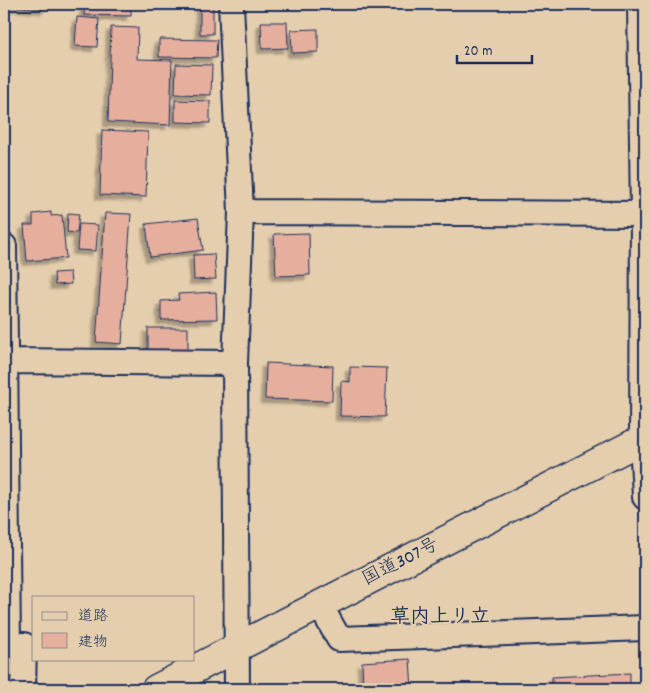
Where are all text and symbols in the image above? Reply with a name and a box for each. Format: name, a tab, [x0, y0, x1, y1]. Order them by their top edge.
scale bar	[457, 32, 532, 64]
text: 20 m	[464, 41, 492, 63]
street label: 国道307号	[358, 532, 444, 594]
legend	[32, 596, 195, 660]
district label: 草内上リ立	[390, 604, 490, 632]
text: 道路	[78, 606, 108, 628]
text: 建物	[78, 632, 108, 654]

